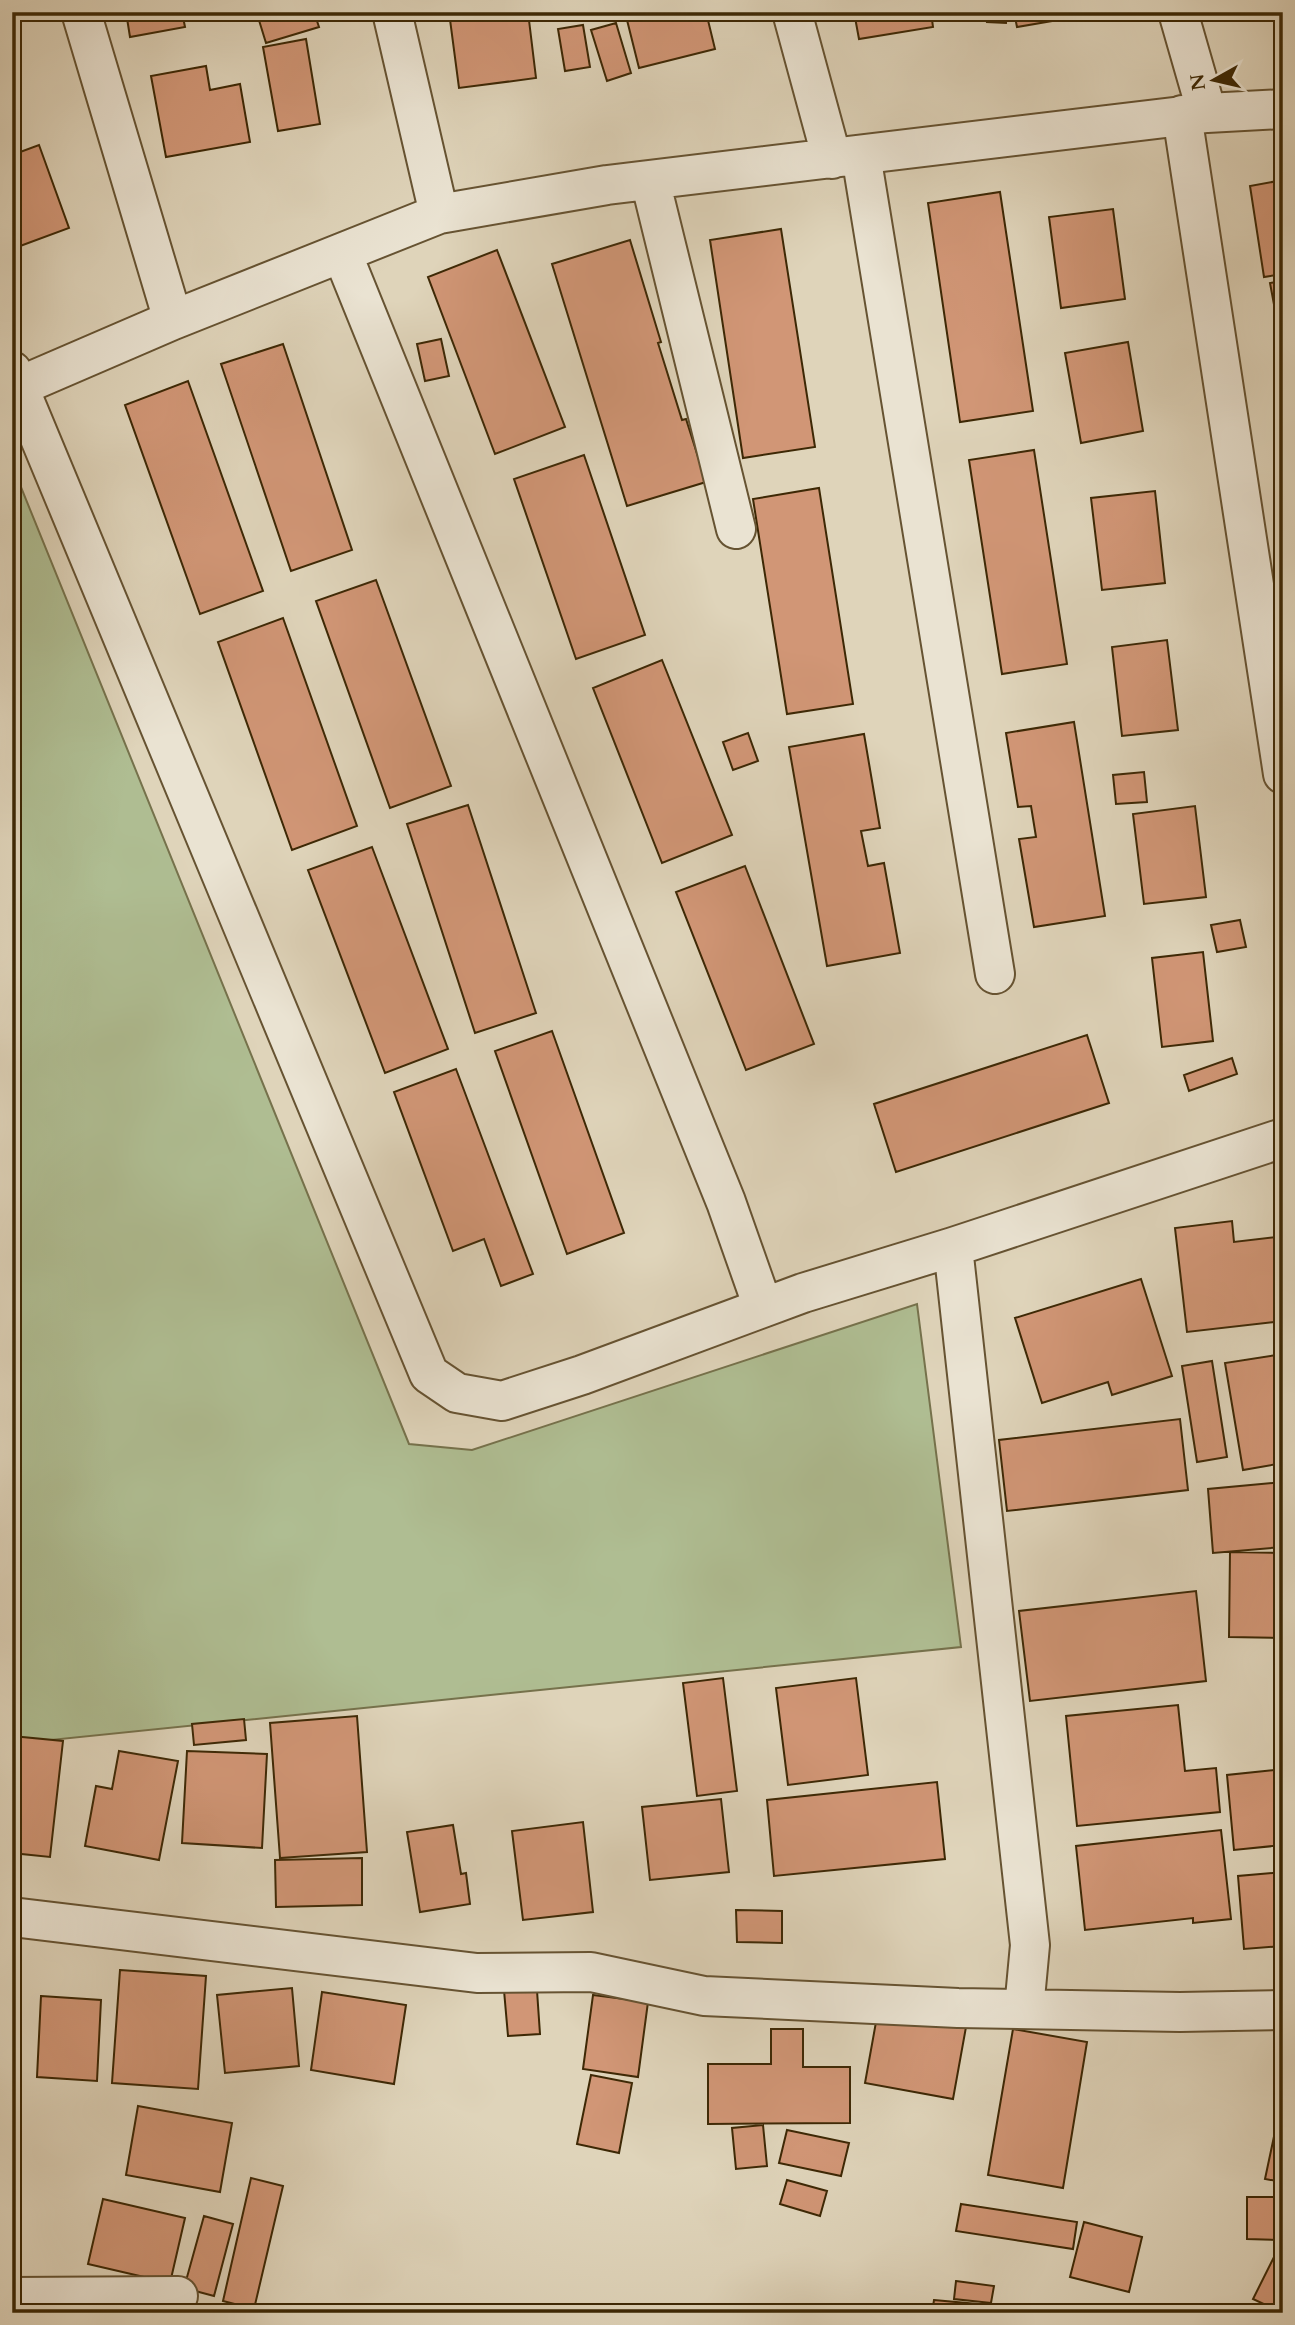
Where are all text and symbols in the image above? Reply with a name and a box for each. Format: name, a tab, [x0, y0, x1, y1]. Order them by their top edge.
north arrow	[1180, 46, 1250, 116]
text: N	[1184, 72, 1212, 92]

